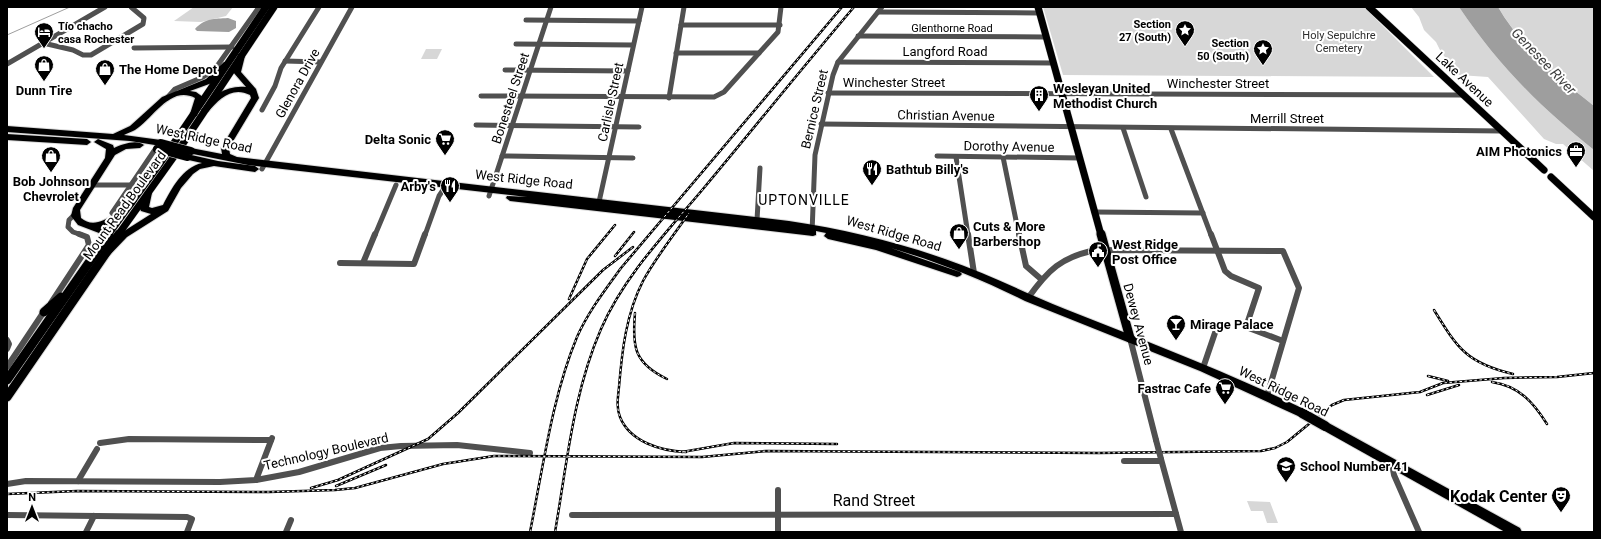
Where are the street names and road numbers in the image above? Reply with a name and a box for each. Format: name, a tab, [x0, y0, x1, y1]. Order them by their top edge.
street label: Glenthorne Road	[911, 22, 993, 35]
street label: Langford Road	[902, 44, 988, 59]
street label: Glenora Drive	[272, 46, 323, 121]
street label: Lake Avenue	[1433, 49, 1497, 110]
street label: Bonesteel Street	[489, 51, 532, 146]
street label: Carlisle Street	[595, 61, 626, 143]
street label: Bernice Street	[798, 68, 831, 150]
street label: Winchester Street	[843, 75, 945, 90]
street label: Winchester Street	[1167, 76, 1269, 91]
street label: Christian Avenue	[897, 107, 995, 124]
street label: Merrill Street	[1250, 111, 1324, 126]
street label: West Ridge Road	[154, 121, 253, 156]
street label: Dorothy Avenue	[963, 138, 1055, 155]
street label: Mount Read Boulevard	[80, 148, 169, 263]
street label: West Ridge Road	[474, 167, 574, 192]
street label: West Ridge Road	[845, 213, 943, 254]
street label: Dewey Avenue	[1120, 282, 1157, 367]
street label: West Ridge Road	[1236, 363, 1331, 420]
street label: Technology Boulevard	[262, 430, 390, 473]
street label: Rand Street	[833, 491, 915, 510]

